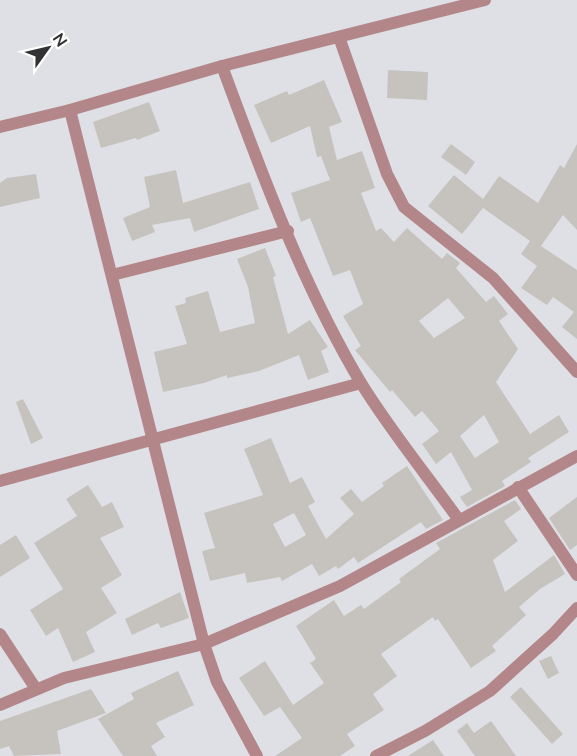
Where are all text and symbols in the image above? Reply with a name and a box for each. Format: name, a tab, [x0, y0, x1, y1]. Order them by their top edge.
north arrow	[18, 18, 78, 78]
text: N	[49, 29, 72, 50]

